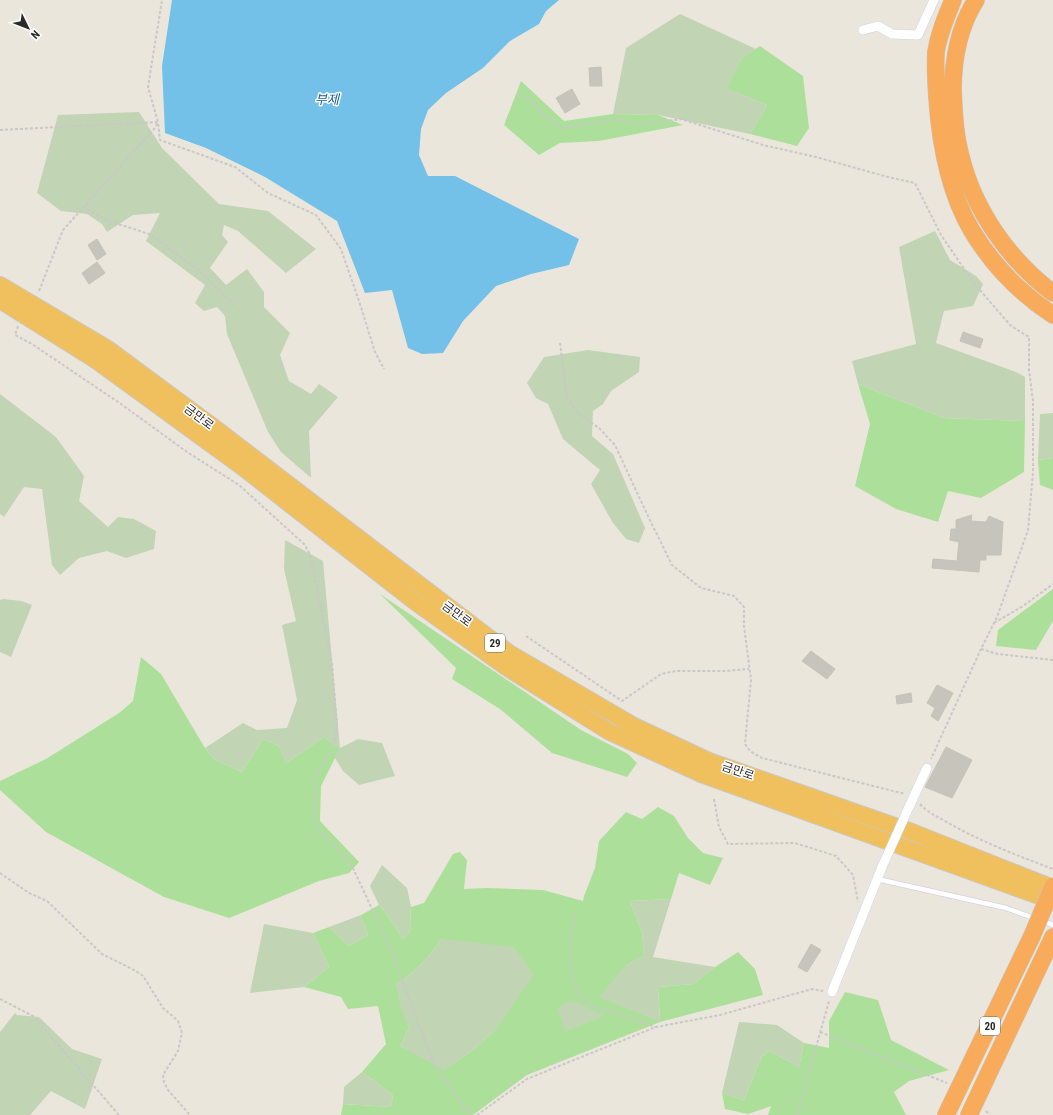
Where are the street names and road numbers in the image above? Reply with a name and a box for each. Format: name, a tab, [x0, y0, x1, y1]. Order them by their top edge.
street label: 금만로	[182, 401, 216, 433]
street label: 금만로	[440, 598, 474, 630]
road number: 29	[485, 634, 505, 652]
street label: 금만로	[720, 759, 756, 783]
road number: 20	[980, 1017, 1000, 1035]

